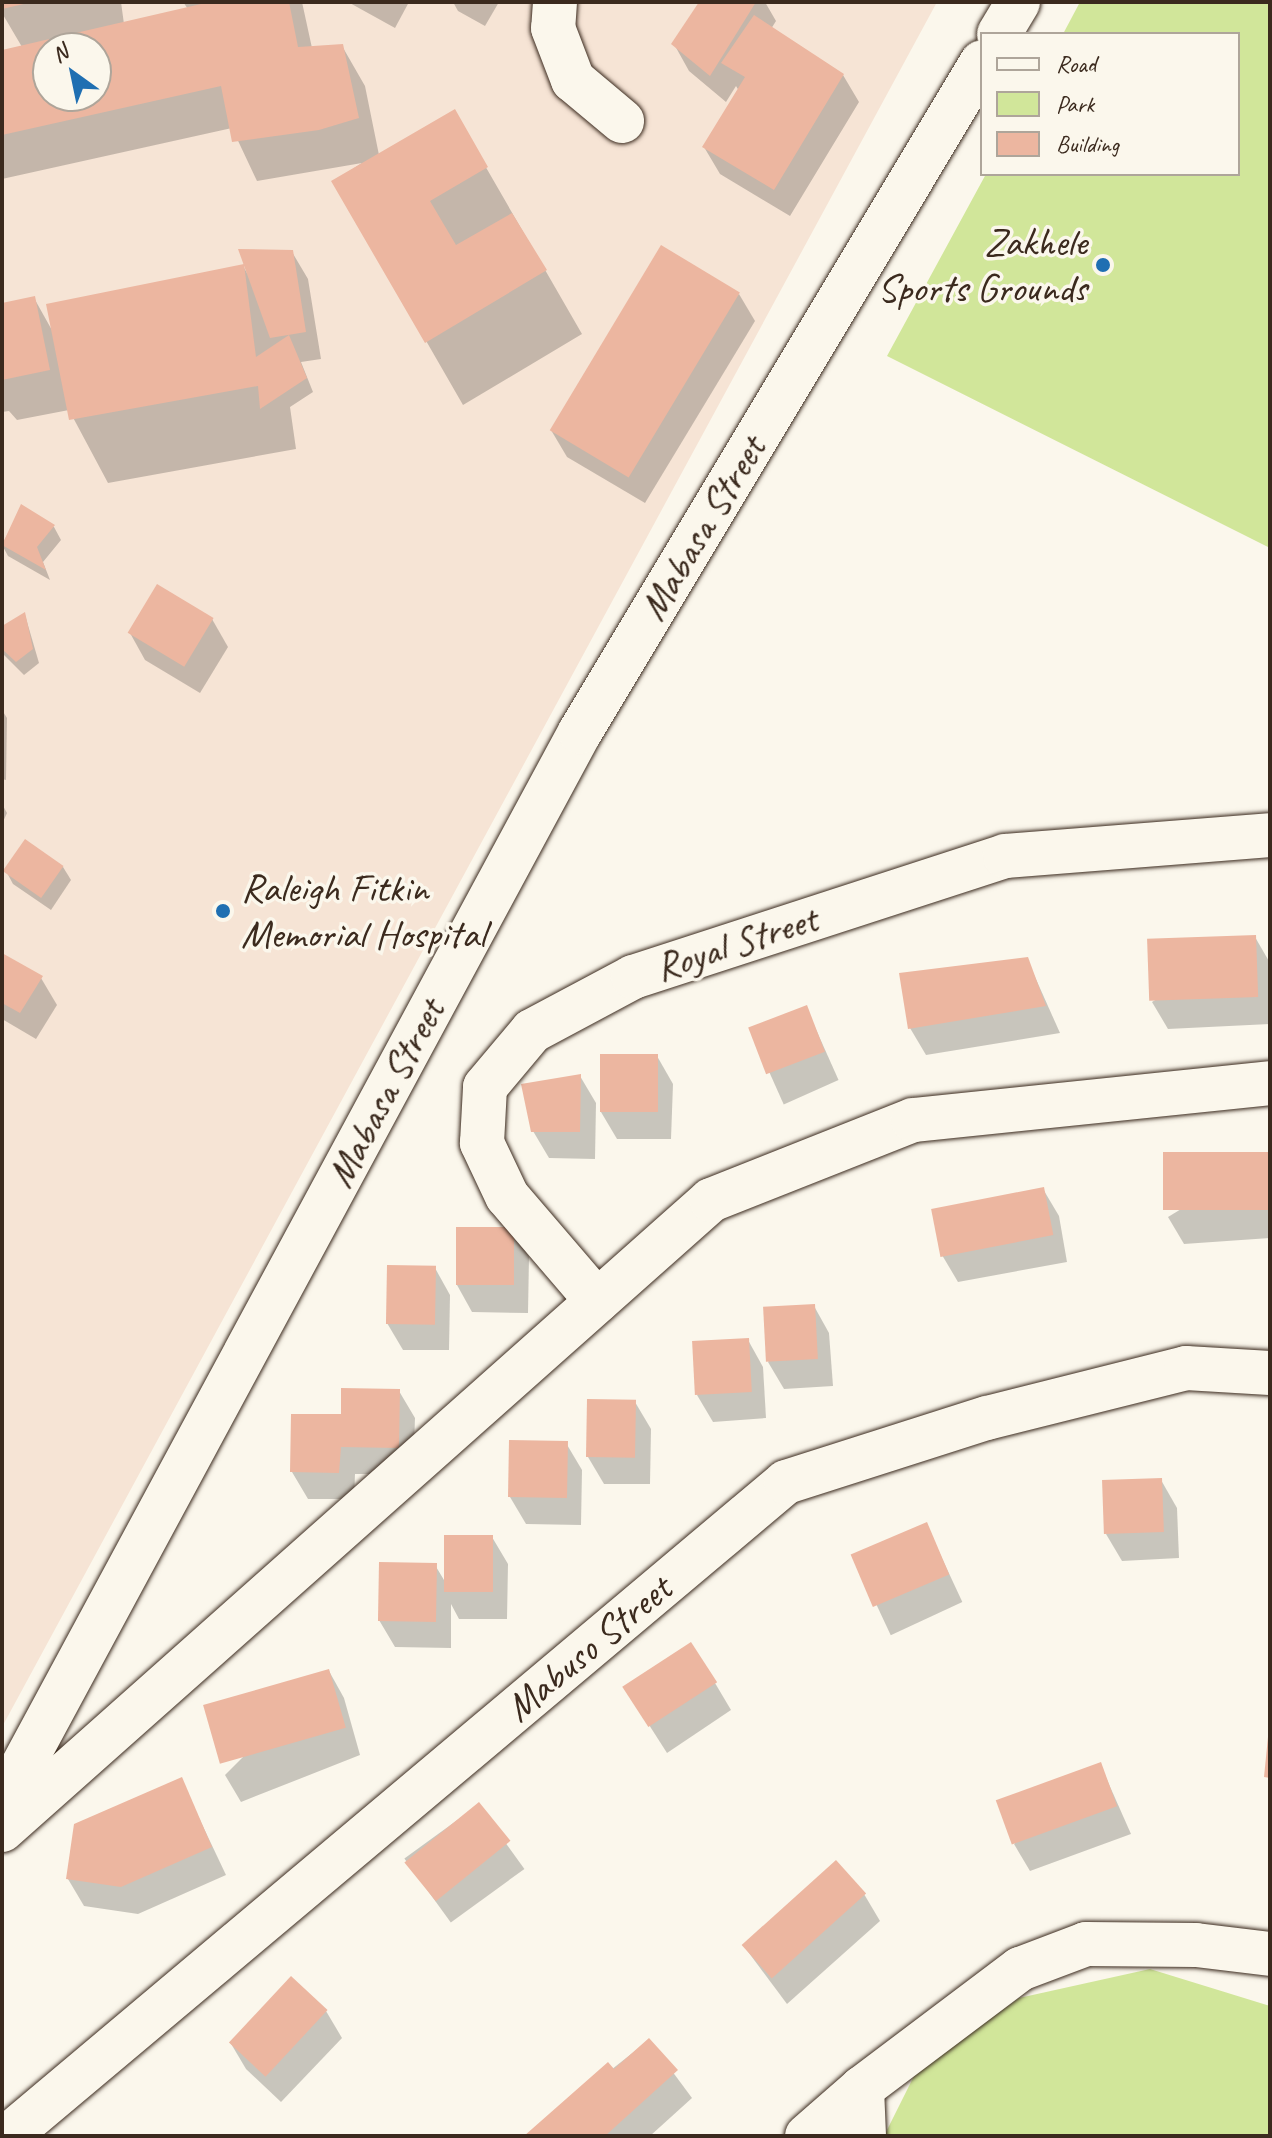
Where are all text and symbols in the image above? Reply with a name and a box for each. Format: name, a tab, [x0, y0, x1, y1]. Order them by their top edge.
north arrow	[32, 32, 112, 112]
legend	[980, 32, 1240, 176]
text: N	[47, 38, 73, 69]
text: Road	[1056, 49, 1096, 79]
text: Park	[1056, 89, 1094, 119]
text: Building	[1056, 129, 1119, 159]
place label: Zakhele Sports Grounds	[877, 218, 1087, 312]
marker: Zakhele Sports Grounds	[1094, 256, 1112, 274]
street label: Mabasa Street	[628, 427, 776, 629]
place label: Raleigh Fitkin Memorial Hospital	[241, 864, 484, 958]
street label: Royal Street	[649, 894, 823, 992]
marker: Raleigh Fitkin Memorial Hospital	[212, 900, 234, 922]
street label: Mabasa Street	[315, 991, 455, 1195]
street label: Mabuso Street	[495, 1564, 681, 1732]

